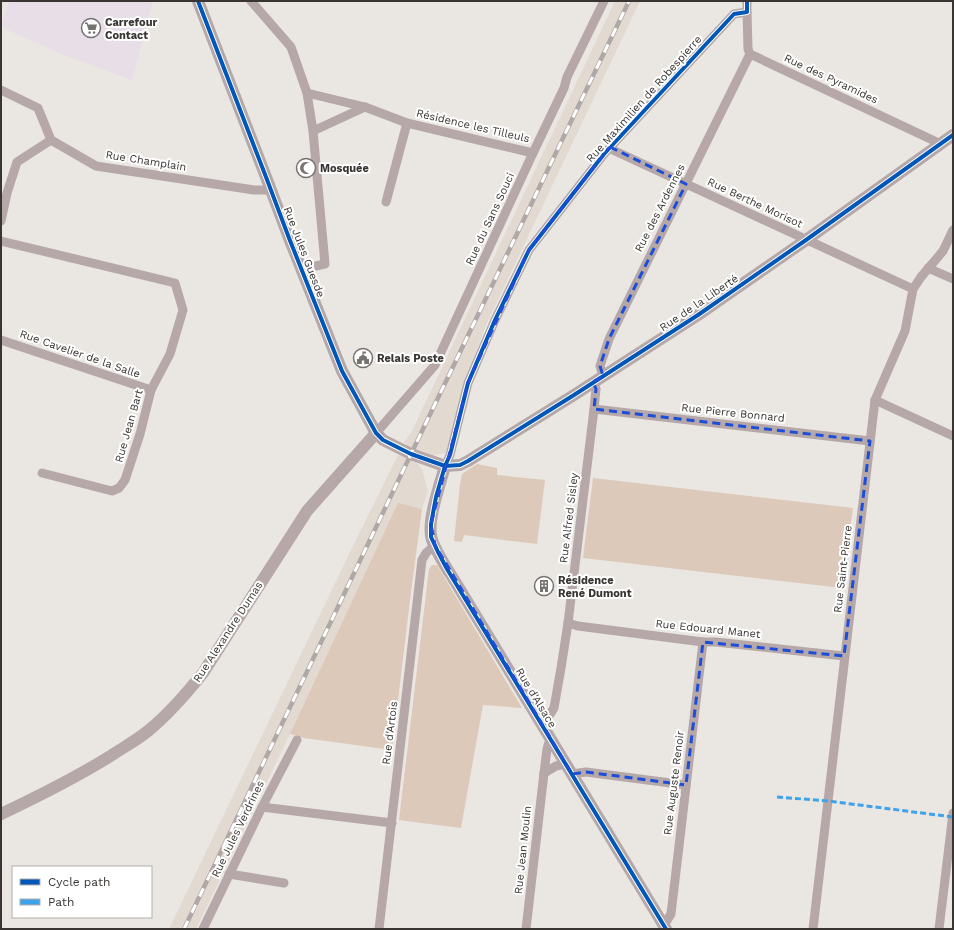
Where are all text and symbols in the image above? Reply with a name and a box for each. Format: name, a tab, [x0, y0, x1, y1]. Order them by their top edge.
place label: Carrefour Contact	[105, 16, 157, 42]
supermarket icon: Carrefour Contact	[80, 17, 102, 39]
street label: Rue Maximilien de Robespierre	[584, 33, 704, 165]
street label: Rue des Pyramides	[782, 51, 880, 107]
street label: Résidence les Tilleuls	[415, 107, 531, 145]
street label: Rue Champlain	[105, 148, 187, 174]
mosque icon: Mosquée	[295, 157, 317, 179]
place label: Mosquée	[320, 162, 369, 175]
street label: Rue des Ardennes	[632, 162, 688, 254]
street label: Rue du Sans Souci	[463, 171, 517, 267]
street label: Rue Berthe Morisot	[705, 175, 805, 231]
street label: Rue Jules Guesde	[281, 205, 327, 299]
street label: Rue de la Liberté	[657, 272, 741, 334]
street label: Rue Cavelier de la Salle	[18, 327, 142, 381]
public building icon: Relais Poste	[352, 347, 374, 369]
place label: Relais Poste	[377, 352, 444, 365]
street label: Rue Jean Bart	[112, 388, 146, 464]
street label: Rue Pierre Bonnard	[681, 401, 785, 425]
street label: Rue Alfred Sisley	[557, 472, 581, 564]
street label: Rue Saint-Pierre	[831, 524, 855, 614]
place label: Résidence René Dumont	[558, 574, 632, 600]
building icon: Résidence René Dumont	[533, 575, 555, 597]
street label: Rue Alexandre Dumas	[190, 579, 266, 685]
street label: Rue Edouard Manet	[655, 617, 762, 641]
street label: Rue d'Alsace	[513, 666, 559, 730]
street label: Rue d'Artois	[380, 700, 400, 765]
street label: Rue Auguste Renoir	[661, 730, 687, 836]
street label: Rue Jules Verdrines	[209, 778, 267, 880]
street label: Rue Jean Moulin	[512, 805, 534, 895]
legend	[12, 866, 152, 918]
text: Cycle path	[48, 875, 110, 889]
text: Path	[48, 895, 74, 909]

